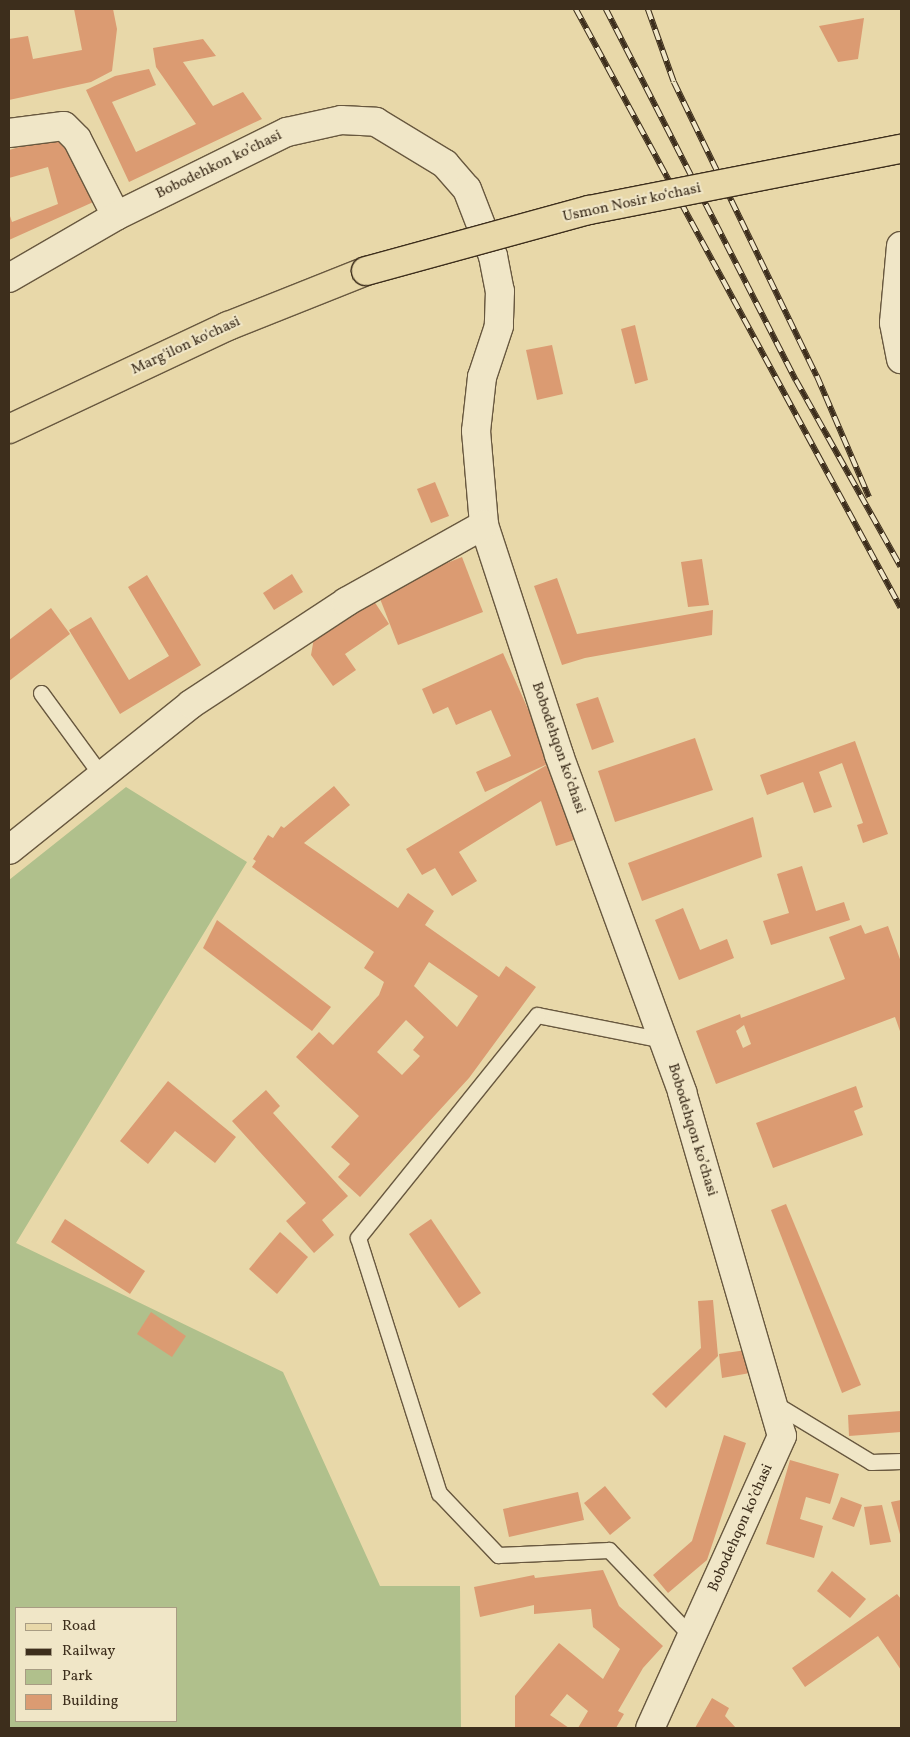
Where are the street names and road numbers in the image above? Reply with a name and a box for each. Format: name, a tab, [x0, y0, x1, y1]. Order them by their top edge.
street label: Bobodehkon koʼchasi	[153, 127, 285, 203]
street label: Usmon Nosir ko‘chasi	[561, 180, 703, 226]
street label: Marg'ilon ko'chasi	[129, 313, 243, 379]
street label: Bobodehqon koʼchasi	[527, 680, 589, 816]
street label: Bobodehqon koʼchasi	[663, 1061, 721, 1199]
street label: Bobodehqon koʼchasi	[705, 1461, 777, 1595]

